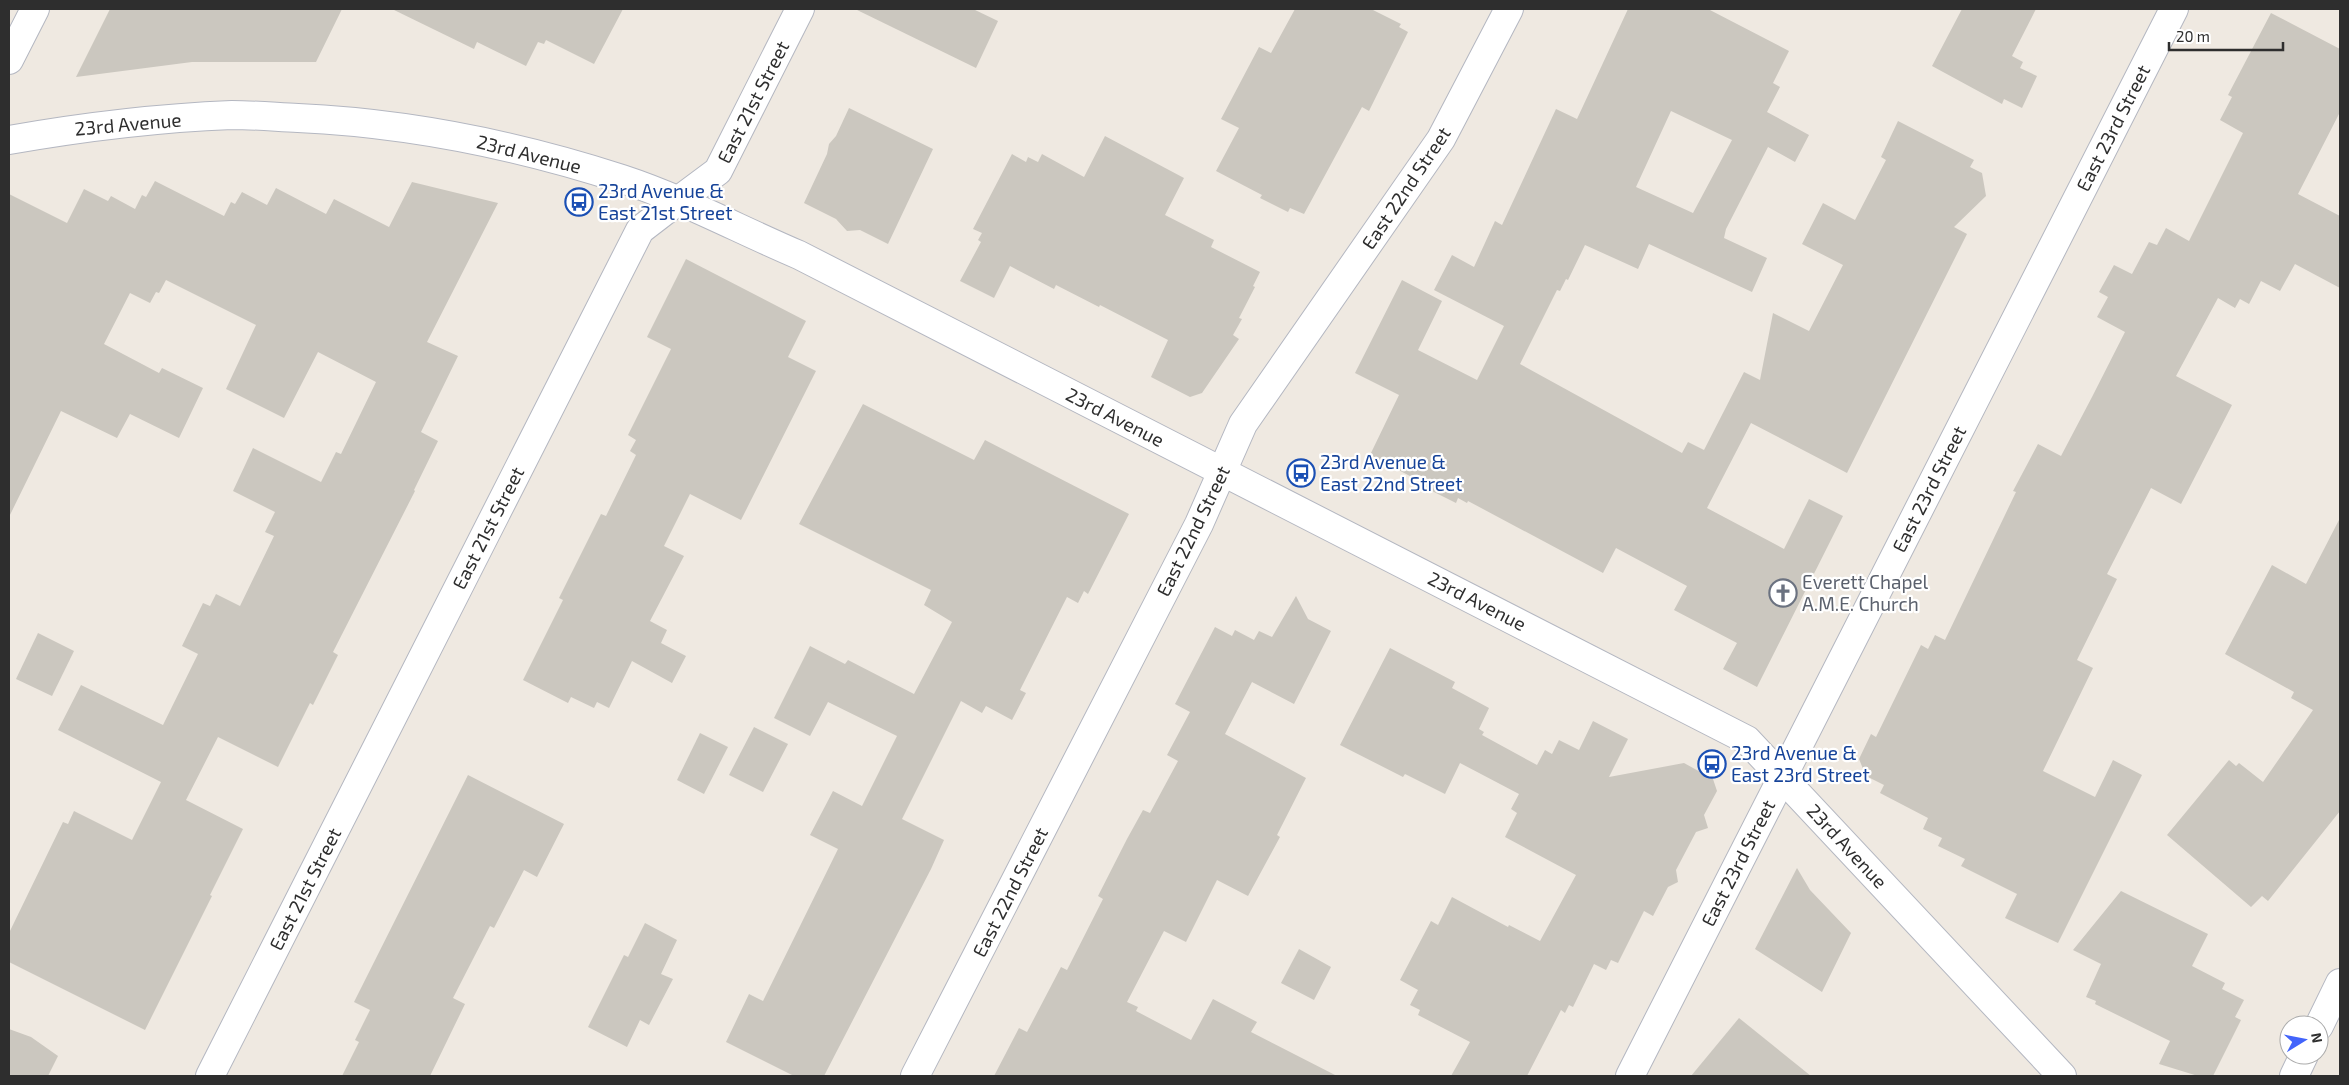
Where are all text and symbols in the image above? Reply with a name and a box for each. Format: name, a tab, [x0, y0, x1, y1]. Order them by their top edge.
scale bar	[2169, 20, 2283, 52]
text: 20 m	[2176, 27, 2210, 45]
street label: East 21st Street	[712, 37, 793, 167]
street label: East 23rd Street	[2071, 61, 2154, 195]
street label: 23rd Avenue	[74, 107, 182, 140]
street label: East 22nd Street	[1356, 122, 1455, 253]
street label: 23rd Avenue	[474, 129, 584, 178]
place label: 23rd Avenue & East 21st Street	[598, 179, 732, 224]
bus stop icon: 23rd Avenue & East 21st Street	[564, 187, 594, 217]
street label: 23rd Avenue	[1062, 382, 1168, 451]
street label: East 23rd Street	[1887, 422, 1970, 556]
place label: 23rd Avenue & East 22nd Street	[1320, 450, 1463, 495]
bus stop icon: 23rd Avenue & East 22nd Street	[1286, 458, 1316, 488]
street label: East 22nd Street	[1151, 462, 1234, 600]
street label: East 21st Street	[447, 463, 528, 593]
street label: 23rd Avenue	[1424, 566, 1530, 635]
place label: Everett Chapel A.M.E. Church	[1802, 570, 1929, 615]
church icon: Everett Chapel A.M.E. Church	[1768, 578, 1798, 608]
place label: 23rd Avenue & East 23rd Street	[1731, 741, 1870, 786]
bus stop icon: 23rd Avenue & East 23rd Street	[1697, 749, 1727, 779]
street label: East 23rd Street	[1696, 796, 1779, 930]
street label: 23rd Avenue	[1802, 799, 1892, 893]
street label: East 22nd Street	[967, 823, 1052, 960]
street label: East 21st Street	[264, 824, 345, 954]
north arrow	[2279, 1015, 2329, 1065]
text: N	[2308, 1031, 2327, 1044]

